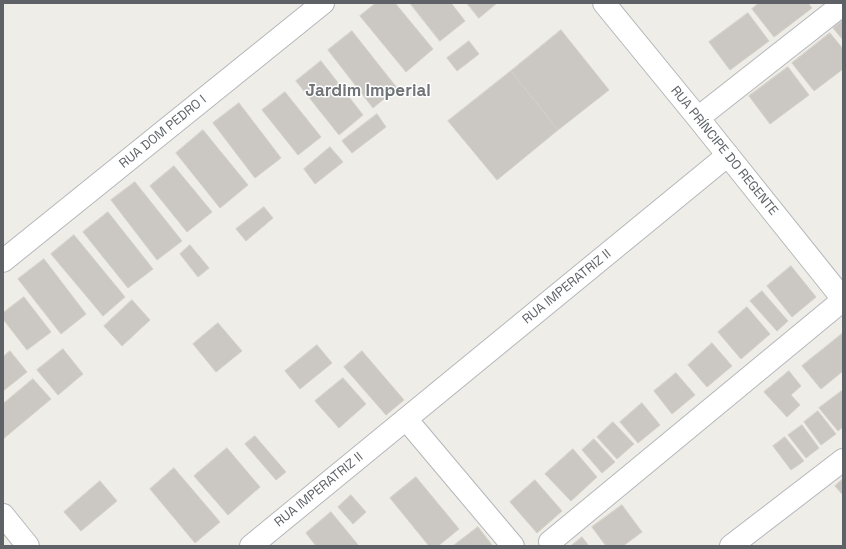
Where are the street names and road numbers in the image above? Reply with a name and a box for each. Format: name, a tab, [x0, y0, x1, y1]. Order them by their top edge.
street label: RUA PRÍNCIPE DO REGENTE	[667, 83, 781, 219]
street label: RUA DOM PEDRO I	[116, 92, 210, 172]
street label: RUA IMPERATRIZ II	[520, 247, 614, 327]
street label: RUA IMPERATRIZ II	[272, 450, 366, 530]

